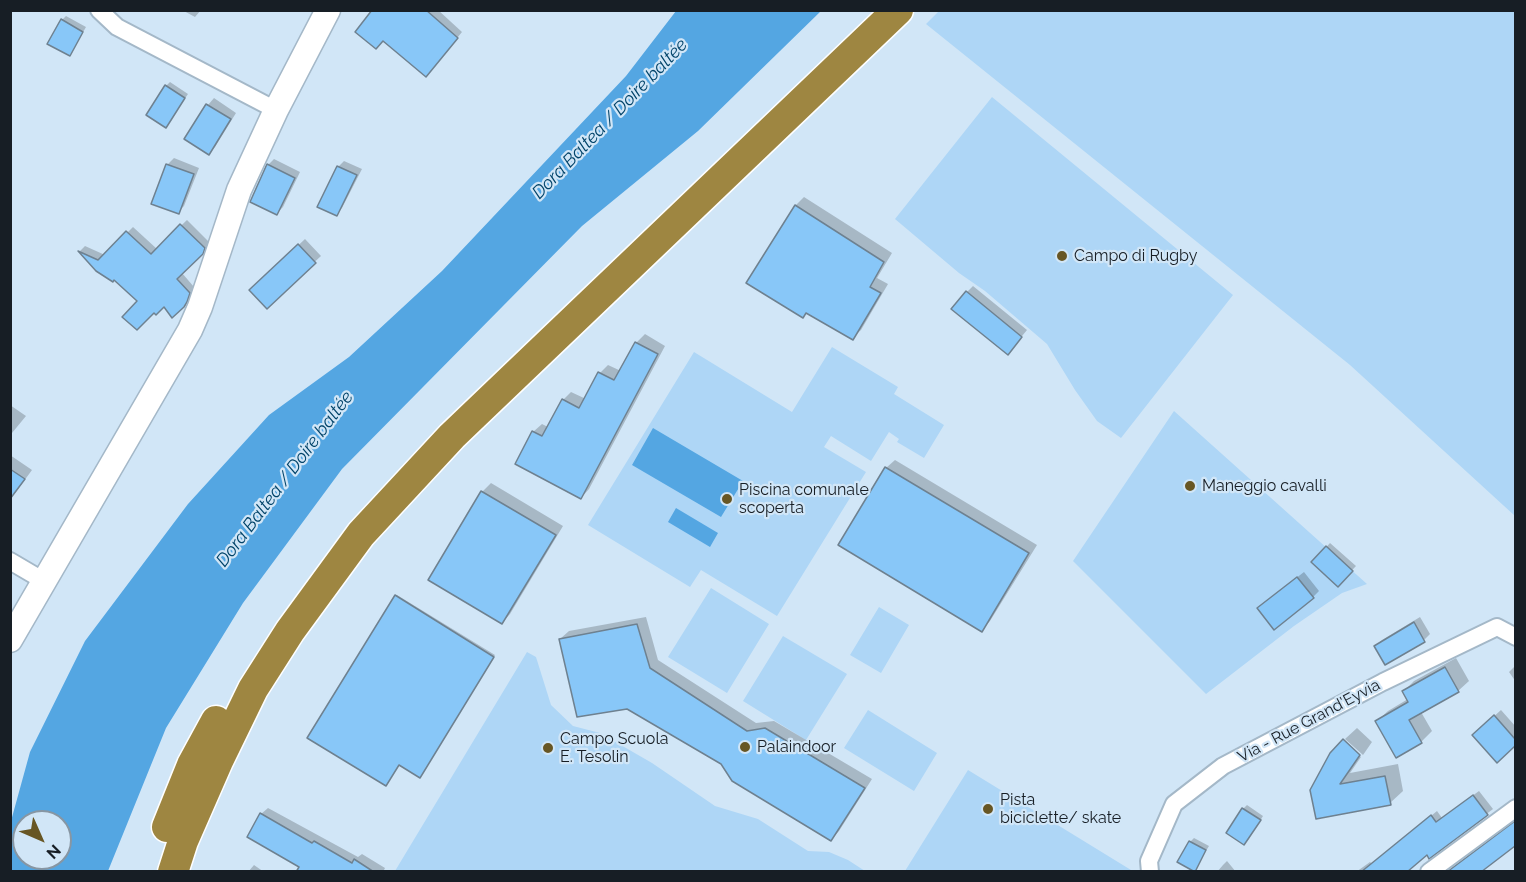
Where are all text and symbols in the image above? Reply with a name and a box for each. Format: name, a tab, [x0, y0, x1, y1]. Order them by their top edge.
water label: Dora Baltea / Doire baltée	[528, 34, 692, 204]
place label: Campo di Rugby	[1074, 246, 1197, 266]
marker: Campo di Rugby	[1055, 249, 1069, 263]
water label: Dora Baltea / Doire baltée	[212, 387, 358, 571]
place label: Maneggio cavalli	[1202, 476, 1327, 496]
marker: Maneggio cavalli	[1183, 479, 1197, 493]
place label: Piscina comunale scoperta	[739, 480, 869, 518]
marker: Piscina comunale scoperta	[720, 492, 734, 506]
street label: Via - Rue Grand'Eyvia	[1235, 675, 1383, 767]
place label: Campo Scuola E. Tesolin	[560, 729, 668, 767]
place label: Palaindoor	[757, 737, 836, 757]
marker: Palaindoor	[738, 740, 752, 754]
marker: Campo Scuola E. Tesolin	[541, 741, 555, 755]
place label: Pista biciclette/ skate	[1000, 790, 1121, 828]
marker: Pista biciclette/ skate	[981, 802, 995, 816]
north arrow	[12, 810, 72, 870]
text: N	[43, 841, 65, 863]

